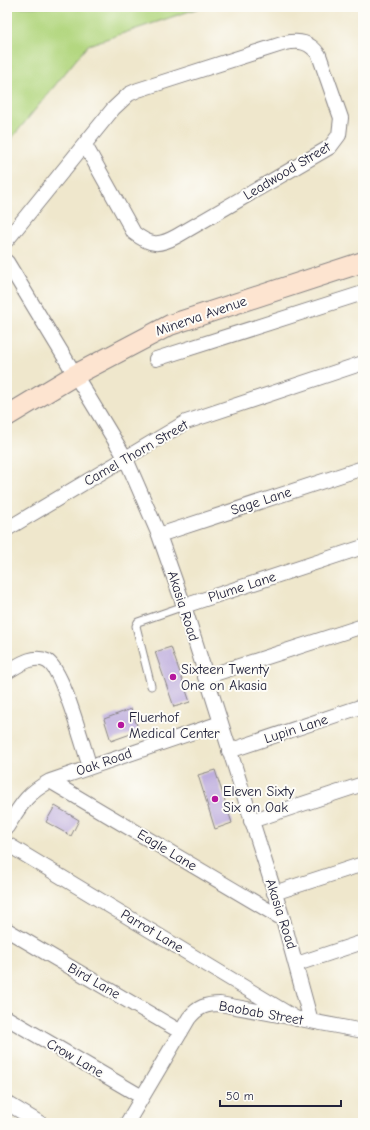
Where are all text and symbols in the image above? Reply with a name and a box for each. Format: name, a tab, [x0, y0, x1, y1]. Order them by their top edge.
street label: Leadwood Street	[240, 138, 334, 204]
street label: Minerva Avenue	[153, 292, 249, 340]
street label: Camel Thorn Street	[81, 416, 192, 490]
street label: Sage Lane	[229, 483, 293, 519]
street label: Plume Lane	[206, 568, 278, 606]
street label: Akasia Road	[164, 569, 202, 643]
place label: Sixteen Twenty One on Akasia	[181, 661, 270, 694]
marker: Sixteen Twenty One on Akasia	[168, 672, 178, 682]
place label: Fluerhof Medical Center	[129, 709, 220, 742]
street label: Lupin Lane	[262, 711, 330, 747]
marker: Fluerhof Medical Center	[116, 720, 126, 730]
street label: Oak Road	[74, 745, 134, 779]
place label: Eleven Sixty Six on Oak	[223, 783, 295, 816]
marker: Eleven Sixty Six on Oak	[210, 794, 220, 804]
street label: Eagle Lane	[134, 826, 200, 874]
street label: Akasia Road	[262, 877, 300, 951]
street label: Parrot Lane	[118, 906, 186, 956]
street label: Bird Lane	[65, 959, 123, 1003]
street label: Baobab Street	[218, 997, 305, 1029]
street label: Crow Lane	[43, 1035, 107, 1081]
scale bar	[220, 1082, 341, 1108]
text: 50 m	[226, 1089, 254, 1103]

